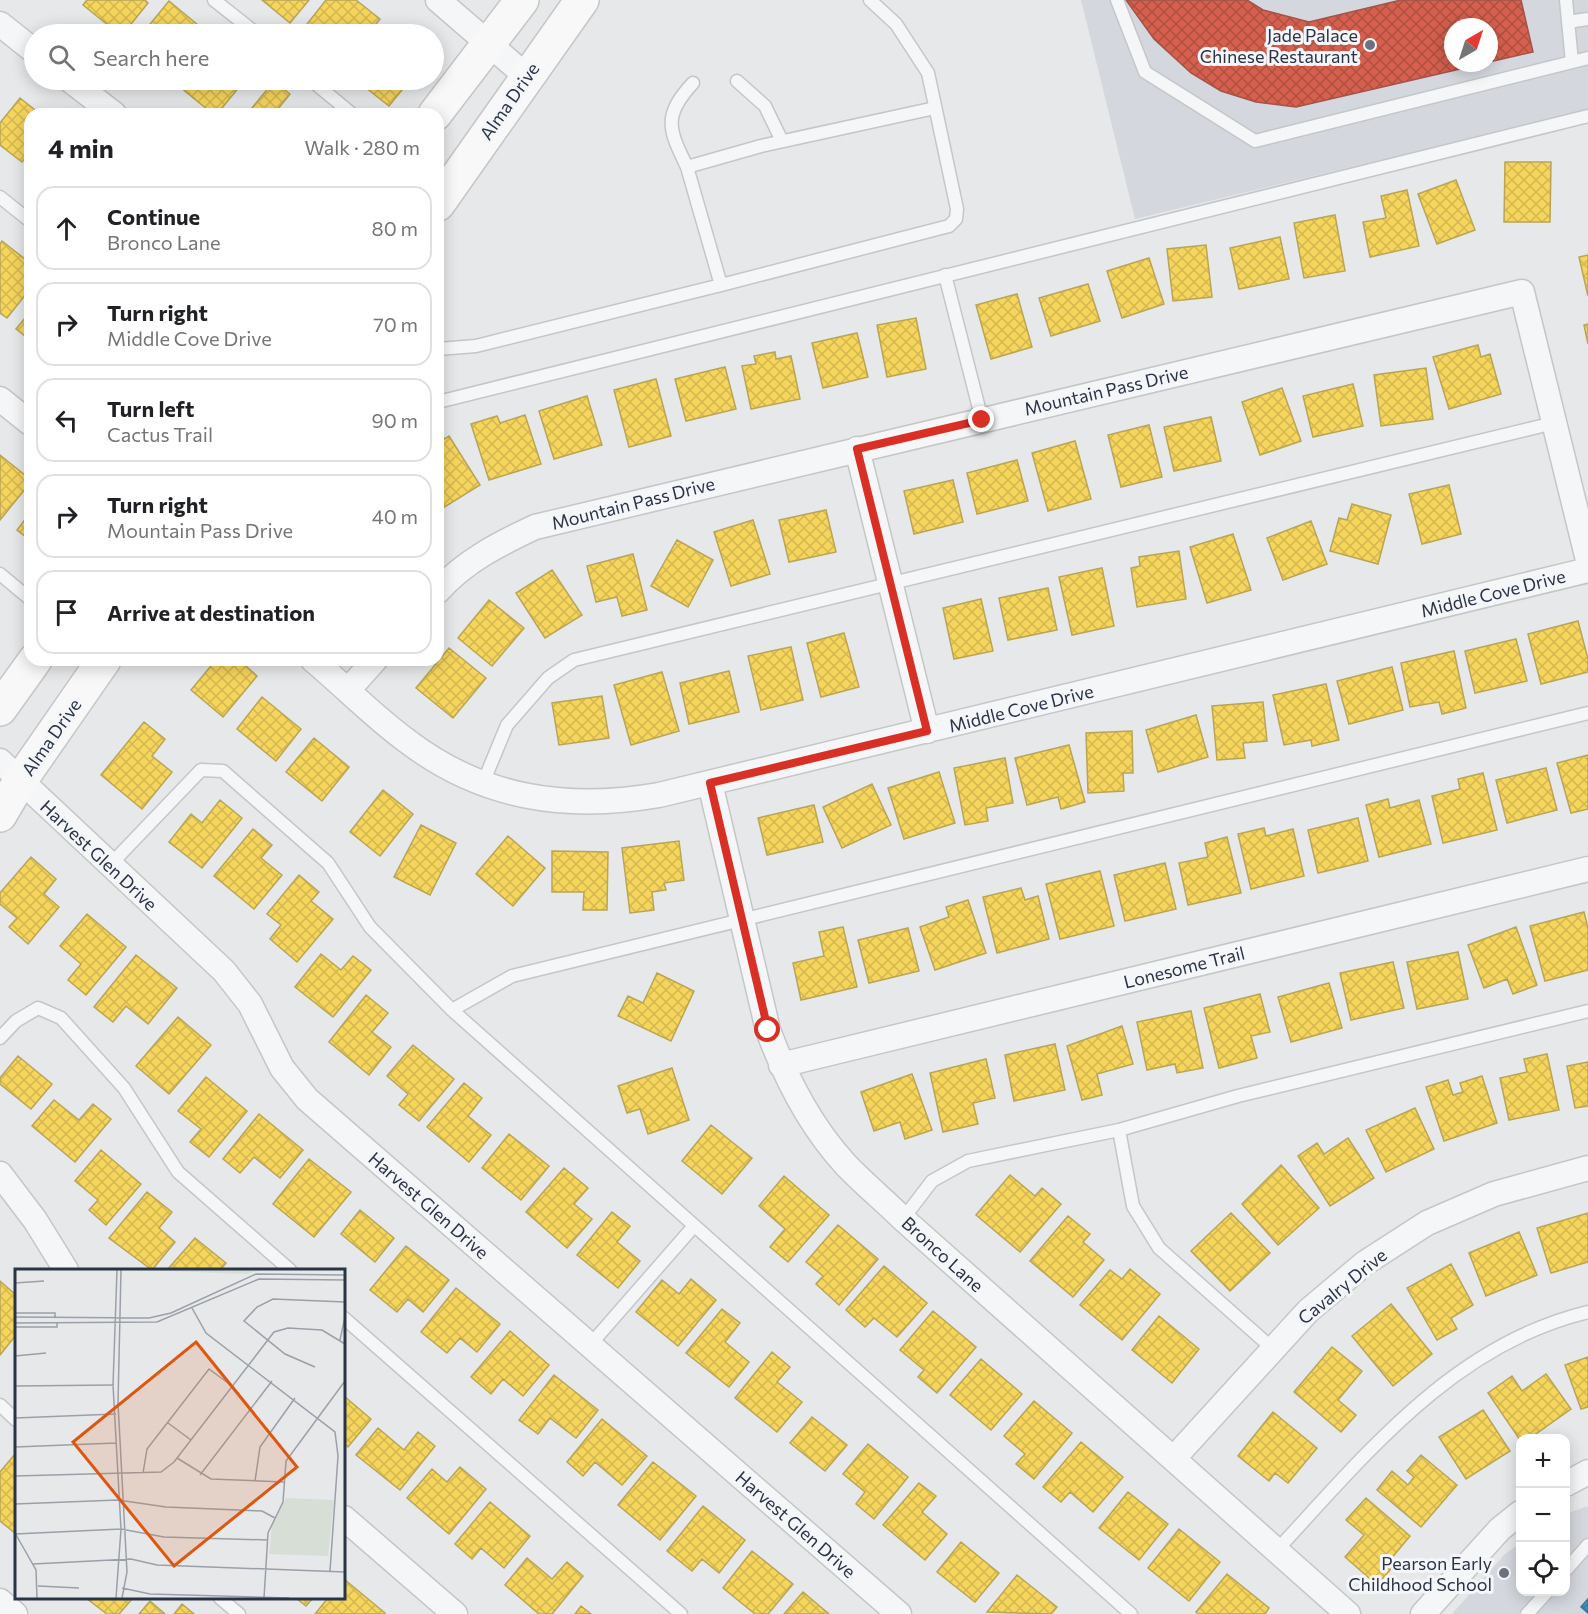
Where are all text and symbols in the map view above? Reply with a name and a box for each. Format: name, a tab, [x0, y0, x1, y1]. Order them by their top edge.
north arrow	[1444, 18, 1498, 72]
search box	[24, 24, 444, 90]
place label: Jade Palace Chinese Restaurant	[1200, 24, 1358, 67]
marker: Jade Palace Chinese Restaurant	[1363, 38, 1377, 52]
icon: search	[45, 41, 78, 74]
text: Search here	[93, 44, 209, 71]
street label: Alma Drive	[474, 58, 544, 144]
text: 4 min	[48, 132, 114, 163]
text: Walk · 280 m	[304, 135, 420, 159]
text: Continue	[107, 203, 200, 230]
icon: ahead	[50, 212, 83, 245]
text: 80 m	[372, 216, 418, 240]
text: Bronco Lane	[107, 230, 221, 254]
text: Turn right	[107, 299, 208, 326]
icon: right	[50, 308, 83, 341]
text: 70 m	[373, 312, 418, 336]
text: Middle Cove Drive	[107, 326, 272, 350]
street label: Mountain Pass Drive	[1022, 360, 1190, 420]
text: Turn left	[107, 395, 194, 422]
icon: left	[50, 404, 83, 437]
route end	[968, 406, 994, 432]
text: 90 m	[372, 408, 418, 432]
text: Cactus Trail	[107, 422, 213, 446]
street label: Mountain Pass Drive	[549, 472, 717, 534]
text: Turn right	[107, 491, 208, 518]
icon: right	[50, 500, 83, 533]
text: 40 m	[372, 504, 418, 528]
text: Mountain Pass Drive	[107, 518, 293, 542]
street label: Middle Cove Drive	[1418, 564, 1568, 622]
icon: arrive	[50, 596, 83, 629]
text: Arrive at destination	[107, 599, 315, 626]
street label: Middle Cove Drive	[946, 679, 1096, 737]
street label: Alma Drive	[16, 694, 86, 780]
street label: Harvest Glen Drive	[36, 795, 162, 915]
street label: Lonesome Trail	[1121, 941, 1247, 993]
route start	[754, 1016, 780, 1042]
street label: Harvest Glen Drive	[364, 1147, 494, 1263]
street label: Bronco Lane	[898, 1212, 988, 1296]
street label: Cavalry Drive	[1293, 1243, 1391, 1329]
inset map	[15, 1269, 345, 1599]
map controls	[1516, 1434, 1570, 1596]
button: +	[1516, 1434, 1570, 1488]
street label: Harvest Glen Drive	[731, 1466, 861, 1582]
button: −	[1516, 1488, 1570, 1542]
button: locate	[1516, 1542, 1570, 1596]
place label: Pearson Early Childhood School	[1348, 1552, 1492, 1595]
marker: Pearson Early Childhood School	[1497, 1566, 1511, 1580]

